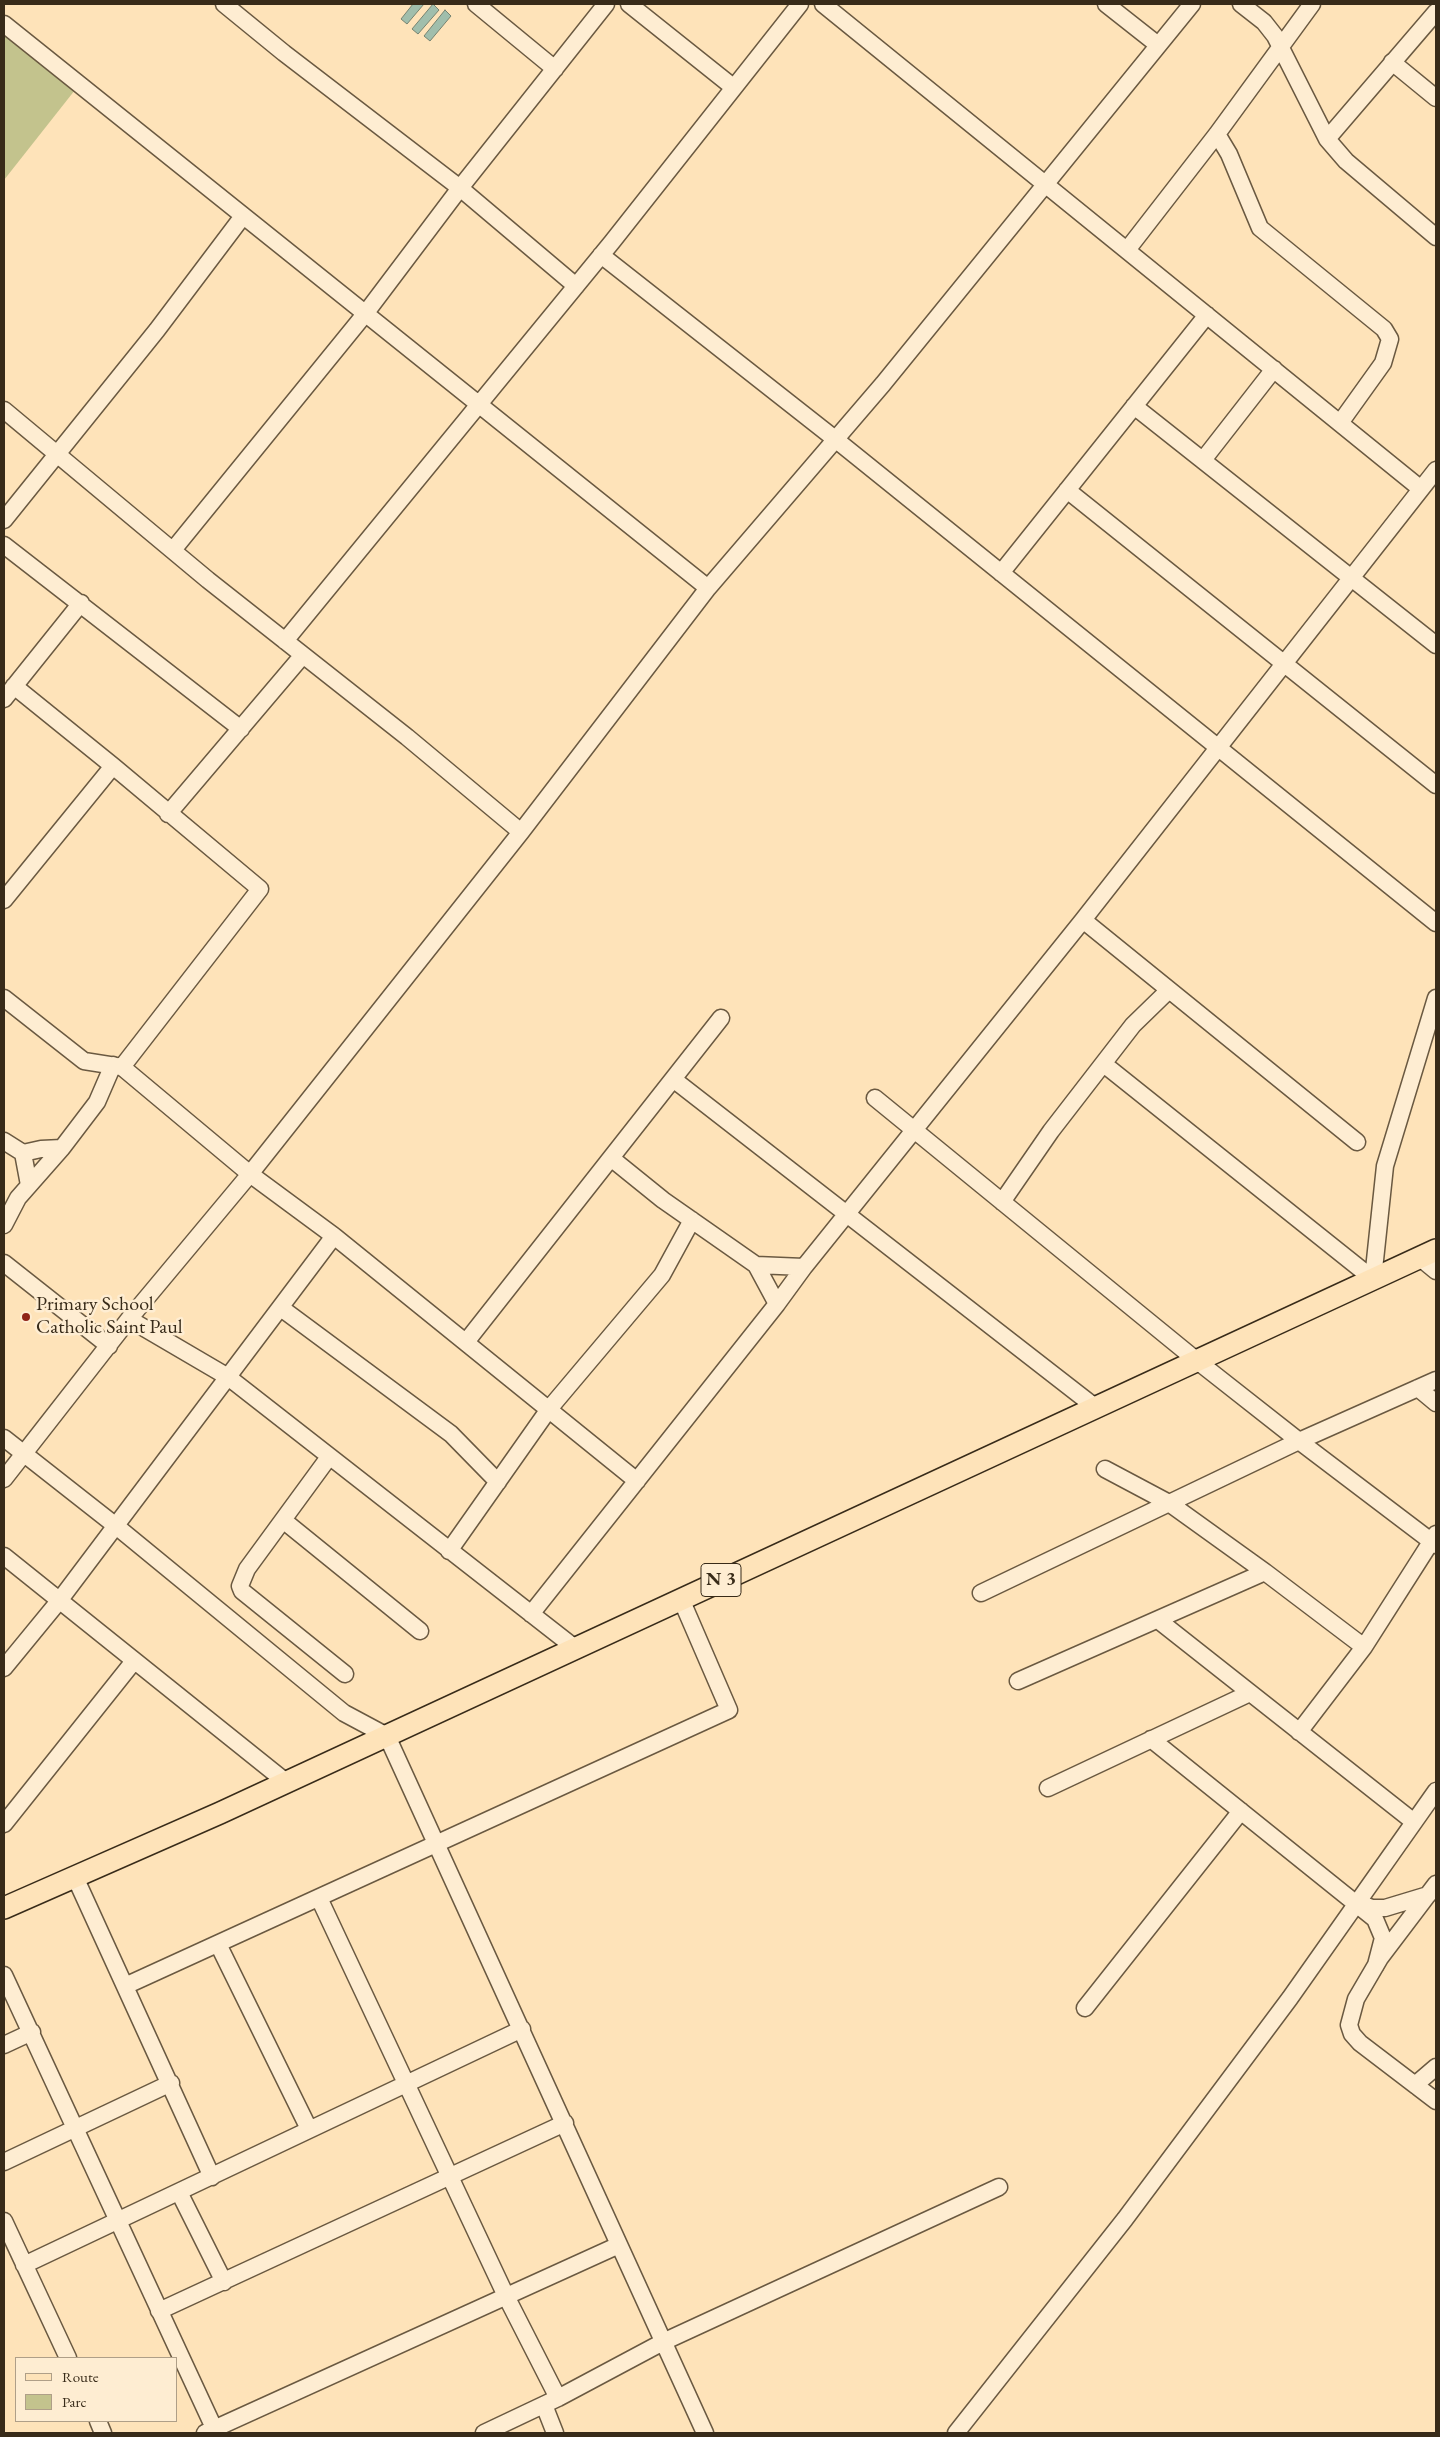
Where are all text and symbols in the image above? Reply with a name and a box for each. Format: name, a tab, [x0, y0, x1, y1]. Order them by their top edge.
place label: Primary School Catholic Saint Paul	[36, 1293, 183, 1340]
marker: Primary School Catholic Saint Paul	[20, 1311, 32, 1323]
road number: N 3	[701, 1564, 741, 1596]
legend	[15, 2357, 178, 2422]
text: Route	[62, 2367, 99, 2386]
text: Parc	[62, 2392, 87, 2411]

